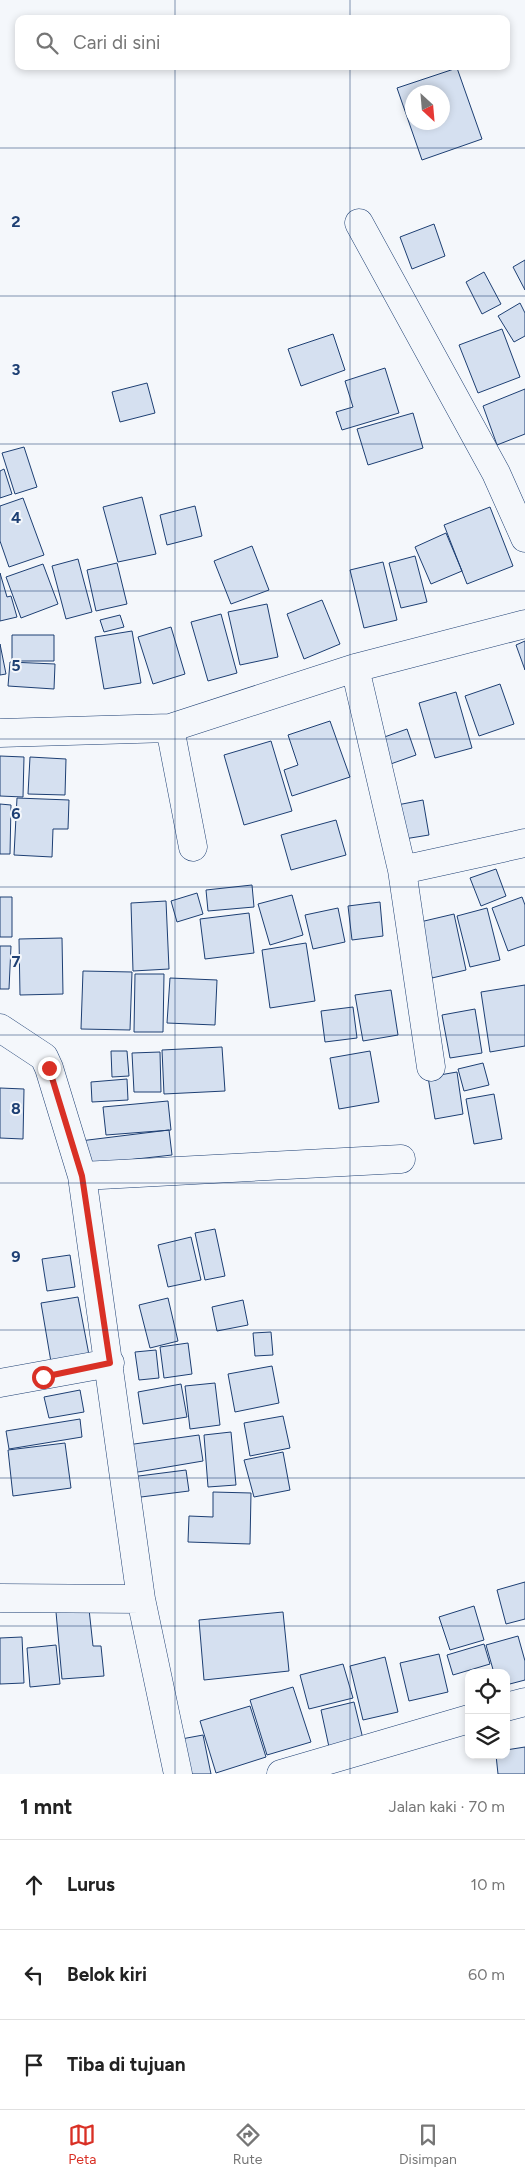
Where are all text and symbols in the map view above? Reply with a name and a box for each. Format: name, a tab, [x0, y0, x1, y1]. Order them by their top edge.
search box	[15, 15, 510, 70]
icon: search	[33, 29, 61, 57]
text: Cari di sini	[73, 31, 160, 54]
north arrow	[405, 85, 450, 130]
text: 2	[11, 212, 21, 231]
text: 3	[12, 360, 21, 379]
text: 4	[11, 508, 21, 527]
text: 5	[11, 656, 21, 675]
text: 6	[11, 804, 21, 823]
text: 7	[12, 952, 21, 971]
route end	[38, 1057, 61, 1080]
text: 8	[11, 1099, 21, 1118]
text: 9	[11, 1247, 21, 1266]
route start	[32, 1366, 55, 1389]
map controls	[465, 1669, 510, 1759]
button: locate	[465, 1669, 510, 1714]
button: layers	[465, 1714, 510, 1759]
text: 1 mnt	[20, 1794, 73, 1819]
text: Jalan kaki · 70 m	[388, 1797, 505, 1816]
icon: ahead	[20, 1871, 48, 1899]
text: Lurus	[67, 1873, 115, 1896]
text: 10 m	[471, 1875, 505, 1894]
icon: left	[20, 1961, 48, 1989]
text: Belok kiri	[67, 1963, 147, 1986]
text: 60 m	[468, 1965, 505, 1984]
icon: arrive	[20, 2051, 48, 2079]
text: Tiba di tujuan	[67, 2053, 186, 2076]
tab: Peta	[68, 2121, 96, 2168]
tab: Rute	[233, 2121, 262, 2168]
tab: Disimpan	[399, 2121, 457, 2168]

